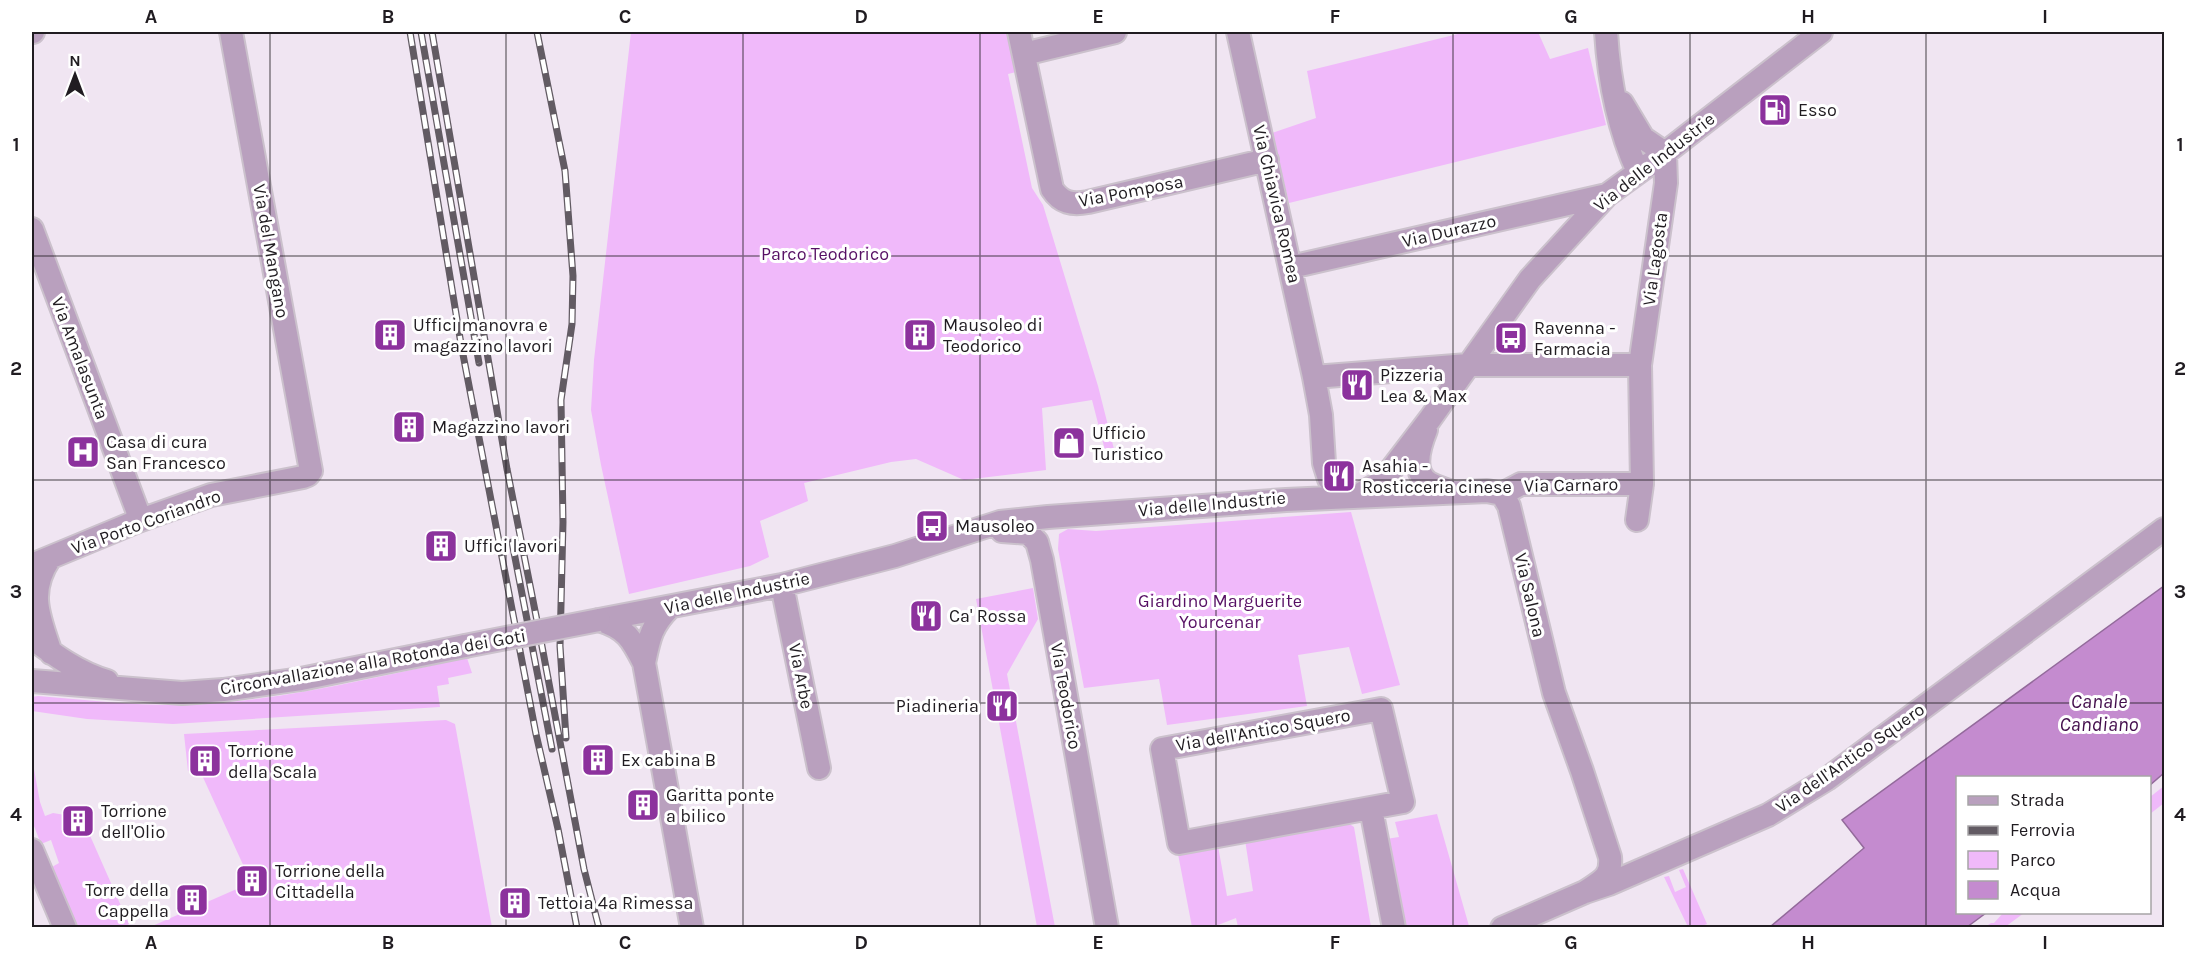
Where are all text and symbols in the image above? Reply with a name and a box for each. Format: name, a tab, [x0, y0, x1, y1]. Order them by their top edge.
text: A	[145, 5, 158, 28]
text: B	[382, 5, 394, 28]
text: C	[619, 5, 631, 28]
text: D	[854, 5, 868, 28]
text: E	[1092, 5, 1104, 28]
text: F	[1330, 5, 1341, 28]
text: G	[1564, 5, 1578, 28]
text: H	[1801, 5, 1815, 28]
text: I	[2042, 5, 2048, 28]
north arrow	[45, 45, 105, 105]
text: N	[69, 51, 81, 70]
fuel station icon: Esso	[1757, 92, 1793, 128]
place label: Esso	[1798, 99, 1837, 121]
street label: Via delle Industrie	[1589, 108, 1719, 216]
street label: Via Chiavica Romea	[1248, 123, 1306, 285]
text: 1	[12, 133, 20, 156]
text: 1	[2176, 133, 2184, 156]
street label: Via Pomposa	[1077, 170, 1185, 212]
street label: Via del Mangano	[248, 182, 294, 320]
street label: Via Durazzo	[1400, 210, 1498, 252]
street label: Via Lagosta	[1638, 211, 1672, 307]
park label: Parco Teodorico	[761, 243, 889, 265]
street label: Via Amalasunta	[47, 294, 113, 422]
place label: Uffici manovra e magazzino lavori	[413, 314, 553, 357]
place label: Mausoleo di Teodorico	[943, 314, 1043, 357]
building icon: Uffici manovra e magazzino lavori	[372, 317, 408, 353]
building icon: Mausoleo di Teodorico	[902, 317, 938, 353]
place label: Ravenna - Farmacia	[1534, 317, 1615, 360]
bus stop icon: Ravenna - Farmacia	[1493, 320, 1529, 356]
text: 2	[10, 357, 22, 380]
text: 2	[2174, 357, 2186, 380]
place label: Pizzeria Lea & Max	[1380, 364, 1467, 407]
restaurant icon: Pizzeria Lea & Max	[1339, 367, 1375, 403]
building icon: Magazzino lavori	[391, 409, 427, 445]
place label: Magazzino lavori	[432, 416, 570, 438]
place label: Ufficio Turistico	[1092, 422, 1163, 465]
shop icon: Ufficio Turistico	[1051, 425, 1087, 461]
place label: Casa di cura San Francesco	[106, 431, 226, 474]
hospital icon: Casa di cura San Francesco	[65, 434, 101, 470]
place label: Asahia - Rosticceria cinese	[1362, 455, 1512, 498]
restaurant icon: Asahia - Rosticceria cinese	[1321, 458, 1357, 494]
street label: Via Carnaro	[1524, 473, 1618, 497]
street label: Via Porto Coriandro	[68, 485, 224, 559]
street label: Via delle Industrie	[1137, 487, 1287, 521]
bus stop icon: Mausoleo	[914, 508, 950, 544]
place label: Mausoleo	[955, 515, 1034, 537]
building icon: Uffici lavori	[423, 528, 459, 564]
place label: Uffici lavori	[464, 535, 558, 557]
street label: Via Salona	[1510, 551, 1550, 639]
street label: Via delle Industrie	[662, 567, 812, 619]
text: 3	[10, 580, 22, 603]
text: 3	[2174, 580, 2186, 603]
park label: Giardino Marguerite Yourcenar	[1138, 590, 1302, 633]
restaurant icon: Ca' Rossa	[908, 598, 944, 634]
place label: Ca' Rossa	[949, 605, 1026, 627]
street label: Circonvallazione alla Rotonda dei Goti	[218, 624, 528, 700]
street label: Via Arbe	[784, 641, 818, 711]
street label: Via Teodorico	[1046, 641, 1086, 751]
restaurant icon: Piadineria	[984, 688, 1020, 724]
water label: Canale Candiano	[2060, 690, 2139, 736]
place label: Piadineria	[896, 695, 979, 717]
street label: Via dell'Antico Squero	[1771, 698, 1929, 818]
street label: Via dell'Antico Squero	[1174, 704, 1352, 756]
place label: Torrione della Scala	[228, 740, 317, 783]
building icon: Ex cabina B	[580, 742, 616, 778]
building icon: Torrione della Scala	[187, 743, 223, 779]
place label: Ex cabina B	[621, 749, 716, 771]
legend	[1956, 776, 2151, 914]
place label: Garitta ponte a bilico	[666, 784, 774, 827]
building icon: Garitta ponte a bilico	[625, 787, 661, 823]
text: Strada	[2010, 789, 2065, 811]
place label: Torrione dell'Olio	[101, 800, 167, 843]
text: 4	[10, 803, 22, 826]
building icon: Torrione dell'Olio	[60, 803, 96, 839]
text: 4	[2174, 803, 2186, 826]
text: Ferrovia	[2010, 819, 2075, 841]
text: Parco	[2010, 849, 2056, 871]
place label: Torrione della Cittadella	[275, 860, 385, 903]
building icon: Torrione della Cittadella	[234, 863, 270, 899]
place label: Torre della Cappella	[85, 879, 169, 922]
text: Acqua	[2010, 879, 2061, 901]
building icon: Torre della Cappella	[174, 882, 210, 918]
building icon: Tettoia 4ª Rimessa	[497, 885, 533, 921]
place label: Tettoia 4ª Rimessa	[538, 892, 693, 914]
text: A	[145, 931, 158, 954]
text: B	[382, 931, 394, 954]
text: C	[619, 931, 631, 954]
text: D	[854, 931, 868, 954]
text: E	[1092, 931, 1104, 954]
text: F	[1330, 931, 1341, 954]
text: G	[1564, 931, 1578, 954]
text: H	[1801, 931, 1815, 954]
text: I	[2042, 931, 2048, 954]

